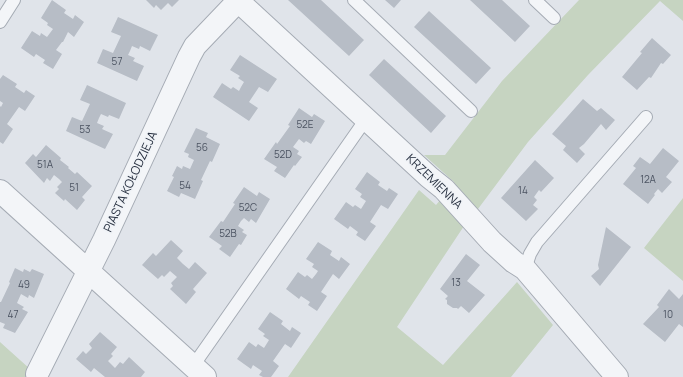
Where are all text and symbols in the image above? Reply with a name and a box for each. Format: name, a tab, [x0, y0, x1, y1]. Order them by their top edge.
house number: 57	[112, 56, 122, 68]
house number: 52E	[297, 119, 313, 131]
house number: 53	[79, 124, 91, 136]
street label: PIASTA KOŁODZIEJA	[101, 129, 161, 235]
house number: 56	[196, 142, 208, 154]
house number: 52D	[274, 149, 292, 161]
street label: KRZEMIENNA	[403, 152, 465, 212]
house number: 51A	[37, 159, 53, 171]
house number: 12A	[640, 174, 656, 186]
house number: 54	[179, 180, 191, 192]
house number: 51	[69, 182, 79, 194]
house number: 14	[518, 185, 528, 197]
house number: 52C	[239, 202, 257, 214]
house number: 52B	[219, 228, 237, 240]
house number: 13	[451, 277, 461, 289]
house number: 49	[18, 279, 30, 291]
house number: 47	[8, 309, 18, 321]
house number: 10	[663, 309, 673, 321]

